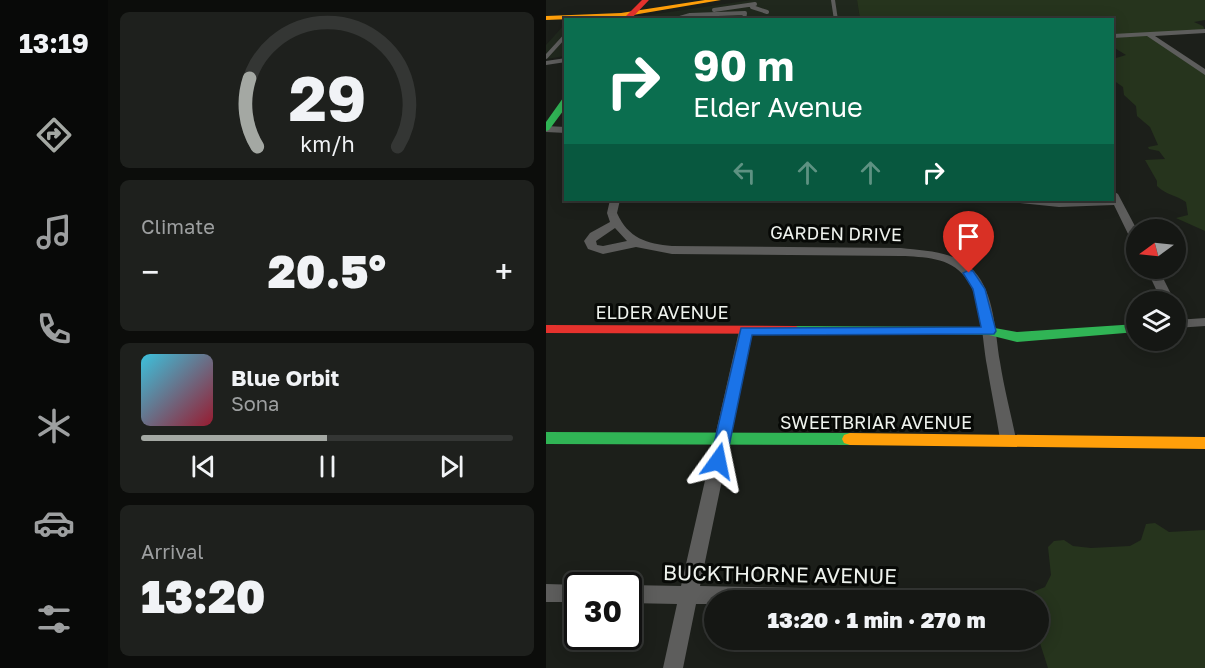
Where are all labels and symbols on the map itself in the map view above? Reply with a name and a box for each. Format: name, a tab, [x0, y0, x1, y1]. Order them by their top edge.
pin	[943, 211, 994, 273]
north arrow	[1126, 219, 1186, 279]
street label: GARDEN DRIVE	[770, 221, 902, 245]
street label: ELDER AVENUE	[596, 301, 728, 323]
street label: SWEETBRIAR AVENUE	[780, 411, 972, 433]
position arrow	[686, 429, 750, 493]
street label: BUCKTHORNE AVENUE	[663, 559, 897, 589]
speed limit sign: 30	[564, 572, 642, 650]

